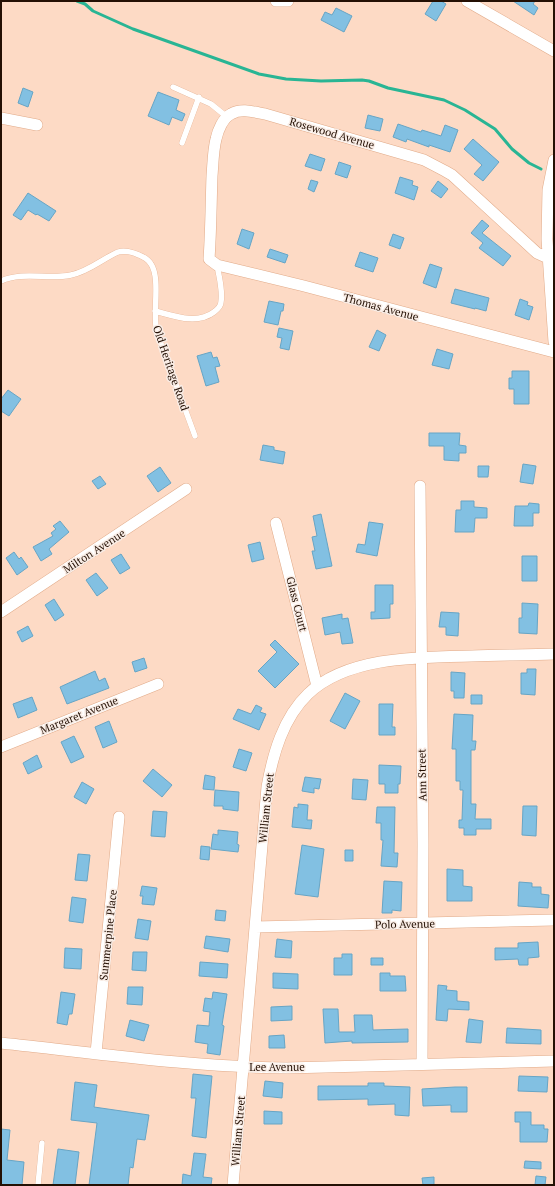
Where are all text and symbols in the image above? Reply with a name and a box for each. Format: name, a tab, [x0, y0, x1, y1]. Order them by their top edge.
street label: Rosewood Avenue	[288, 114, 377, 152]
street label: Thomas Avenue	[342, 290, 421, 324]
street label: Old Heritage Road	[150, 323, 192, 413]
street label: Milton Avenue	[60, 525, 128, 576]
street label: Glass Court	[283, 575, 311, 633]
street label: Margaret Avenue	[38, 693, 121, 737]
street label: Ann Street	[415, 749, 429, 801]
street label: William Street	[255, 772, 277, 844]
street label: Summerpine Place	[96, 889, 120, 981]
street label: Polo Avenue	[375, 916, 436, 932]
street label: Lee Avenue	[249, 1060, 305, 1074]
street label: William Street	[228, 1095, 248, 1167]

